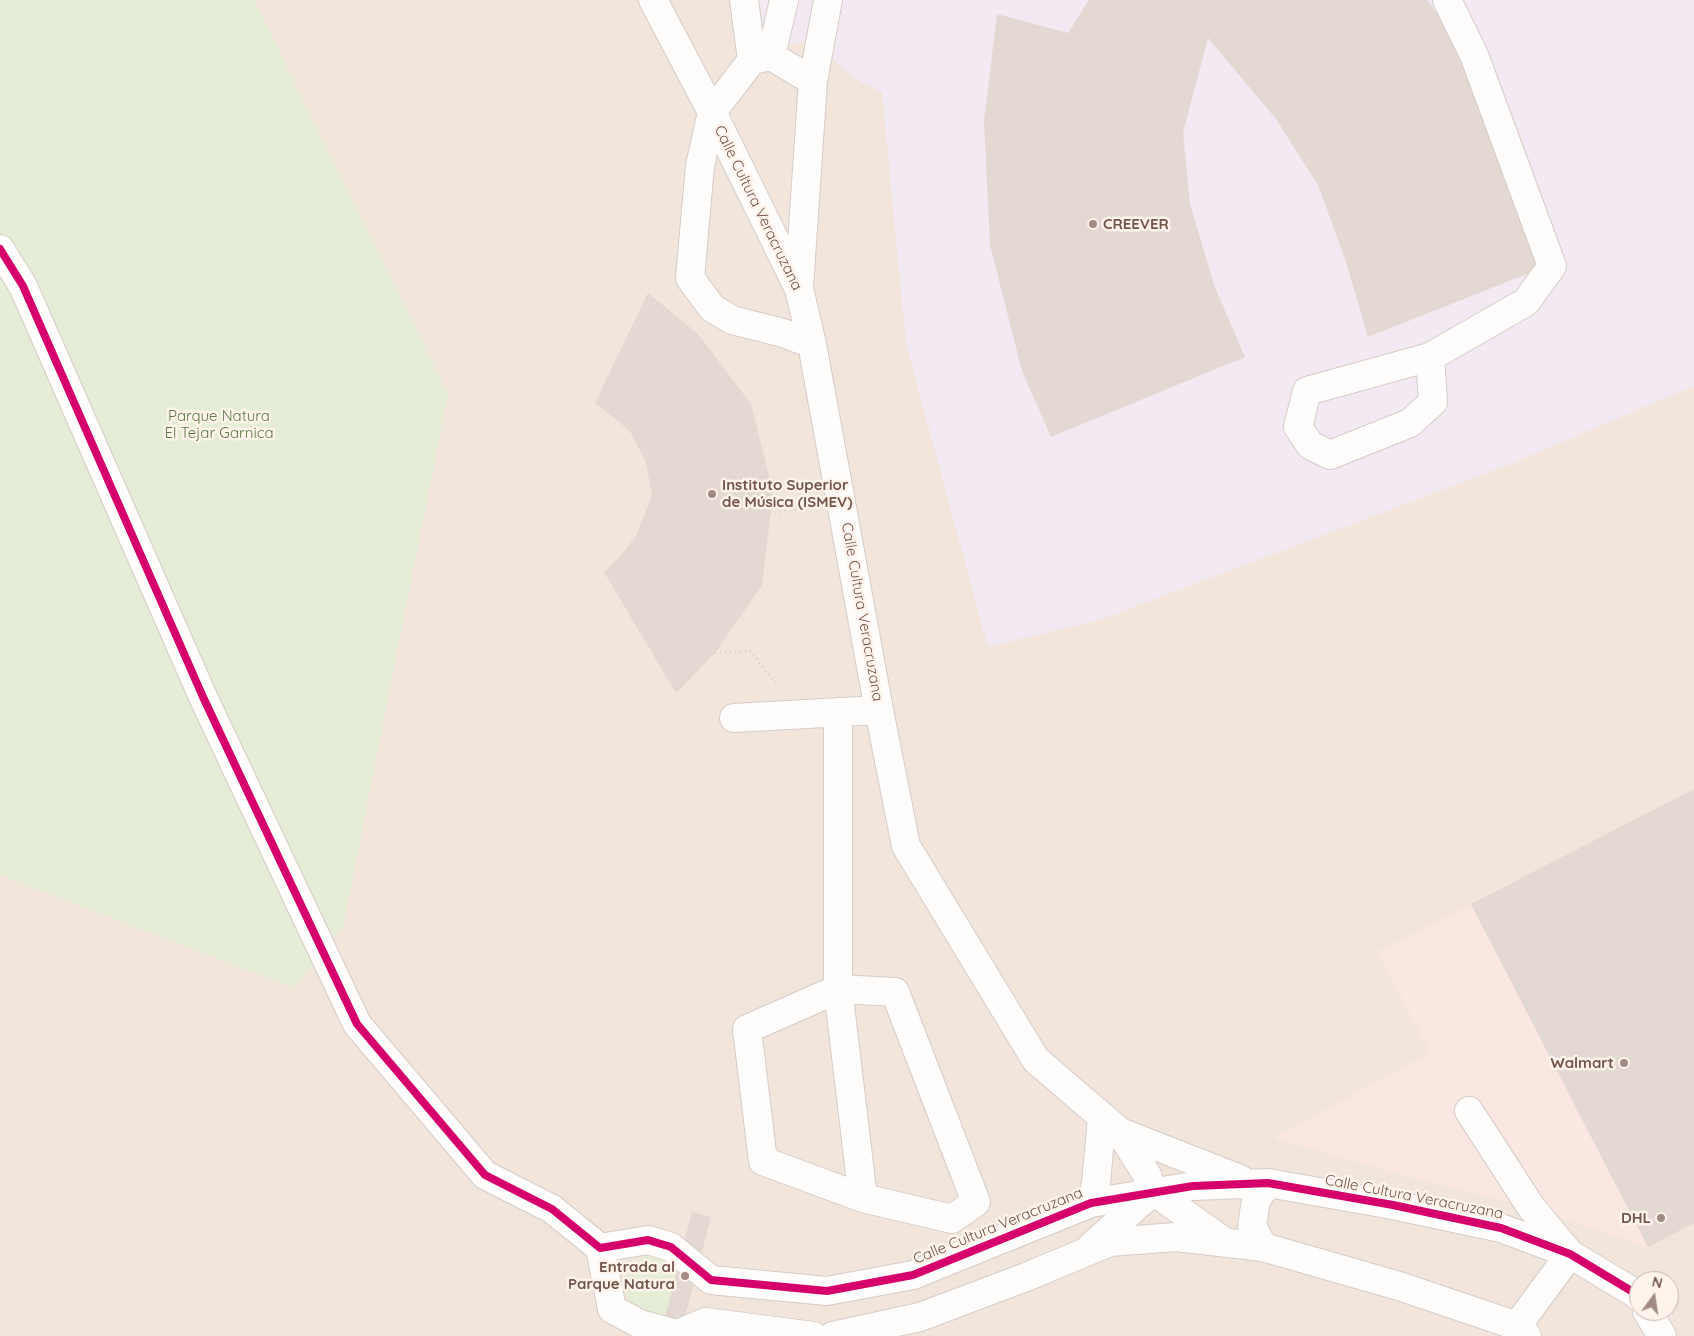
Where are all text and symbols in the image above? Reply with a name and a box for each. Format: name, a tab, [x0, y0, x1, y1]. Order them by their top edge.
street label: Calle Cultura Veracruzana	[710, 123, 806, 293]
place label: CREEVER	[1103, 215, 1169, 233]
marker: CREEVER	[1087, 218, 1099, 230]
park label: Parque Natura El Tejar Garnica	[164, 407, 274, 442]
place label: Instituto Superior de Música (ISMEV)	[722, 476, 853, 511]
marker: Instituto Superior de Música (ISMEV)	[706, 488, 718, 500]
street label: Calle Cultura Veracruzana	[837, 521, 887, 703]
place label: Walmart	[1551, 1054, 1614, 1072]
marker: Walmart	[1618, 1057, 1630, 1069]
street label: Calle Cultura Veracruzana	[1323, 1171, 1505, 1223]
street label: Calle Cultura Veracruzana	[911, 1184, 1085, 1268]
place label: DHL	[1621, 1209, 1651, 1227]
marker: DHL	[1655, 1212, 1667, 1224]
place label: Entrada al Parque Natura	[568, 1258, 675, 1293]
marker: Entrada al Parque Natura	[679, 1270, 691, 1282]
north arrow	[1629, 1271, 1679, 1321]
text: N	[1650, 1272, 1665, 1292]

